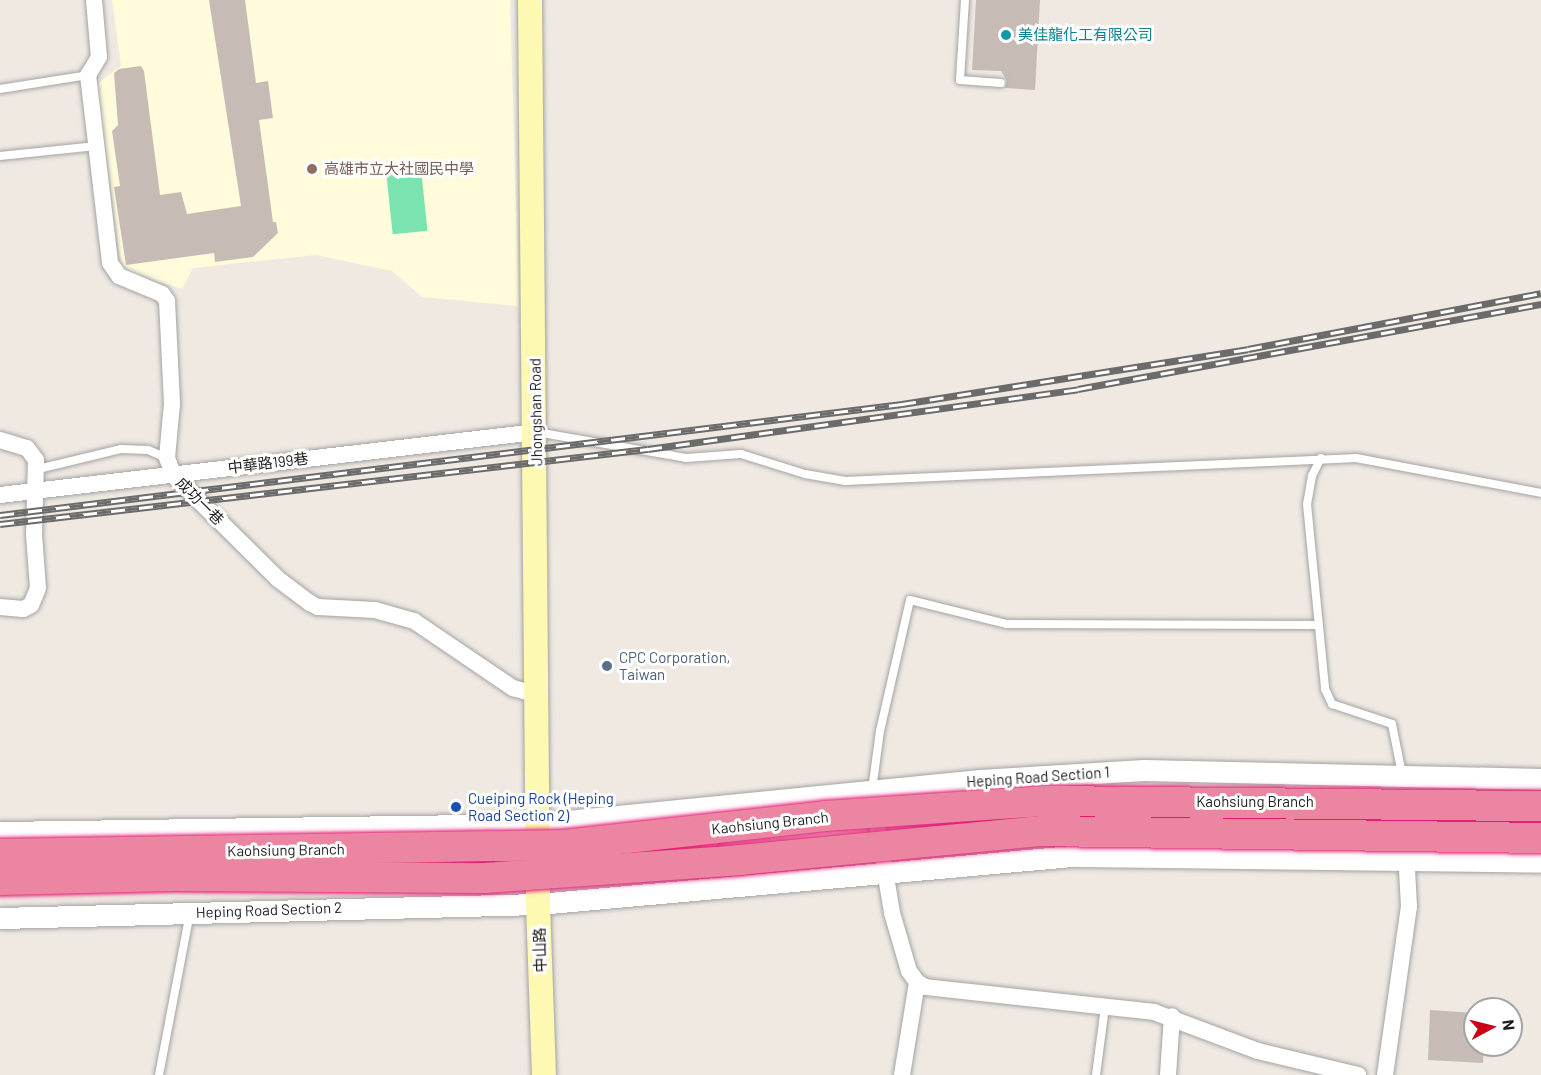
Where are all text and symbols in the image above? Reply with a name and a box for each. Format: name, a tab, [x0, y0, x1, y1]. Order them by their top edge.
place label: 美佳龍化工有限公司	[1018, 26, 1153, 44]
marker: 美佳龍化工有限公司	[999, 28, 1013, 42]
place label: 高雄市立大社國民中學	[324, 160, 474, 178]
marker: 高雄市立大社國民中學	[305, 162, 319, 176]
street label: Jhongshan Road	[526, 358, 546, 466]
street label: 中華路199巷	[227, 449, 309, 477]
street label: 成功一巷	[172, 473, 228, 529]
place label: CPC Corporation, Taiwan	[619, 648, 730, 683]
marker: CPC Corporation, Taiwan	[600, 659, 614, 673]
street label: Heping Road Section 1	[966, 763, 1110, 791]
place label: Cueiping Rock (Heping Road Section 2)	[468, 789, 614, 824]
street label: Kaohsiung Branch	[1196, 793, 1314, 811]
marker: Cueiping Rock (Heping Road Section 2)	[449, 800, 463, 814]
street label: Kaohsiung Branch	[711, 808, 829, 838]
street label: Kaohsiung Branch	[227, 840, 345, 860]
street label: Heping Road Section 2	[196, 898, 342, 922]
street label: 中山路	[530, 927, 550, 973]
north arrow	[1463, 997, 1523, 1057]
text: N	[1499, 1019, 1519, 1031]

